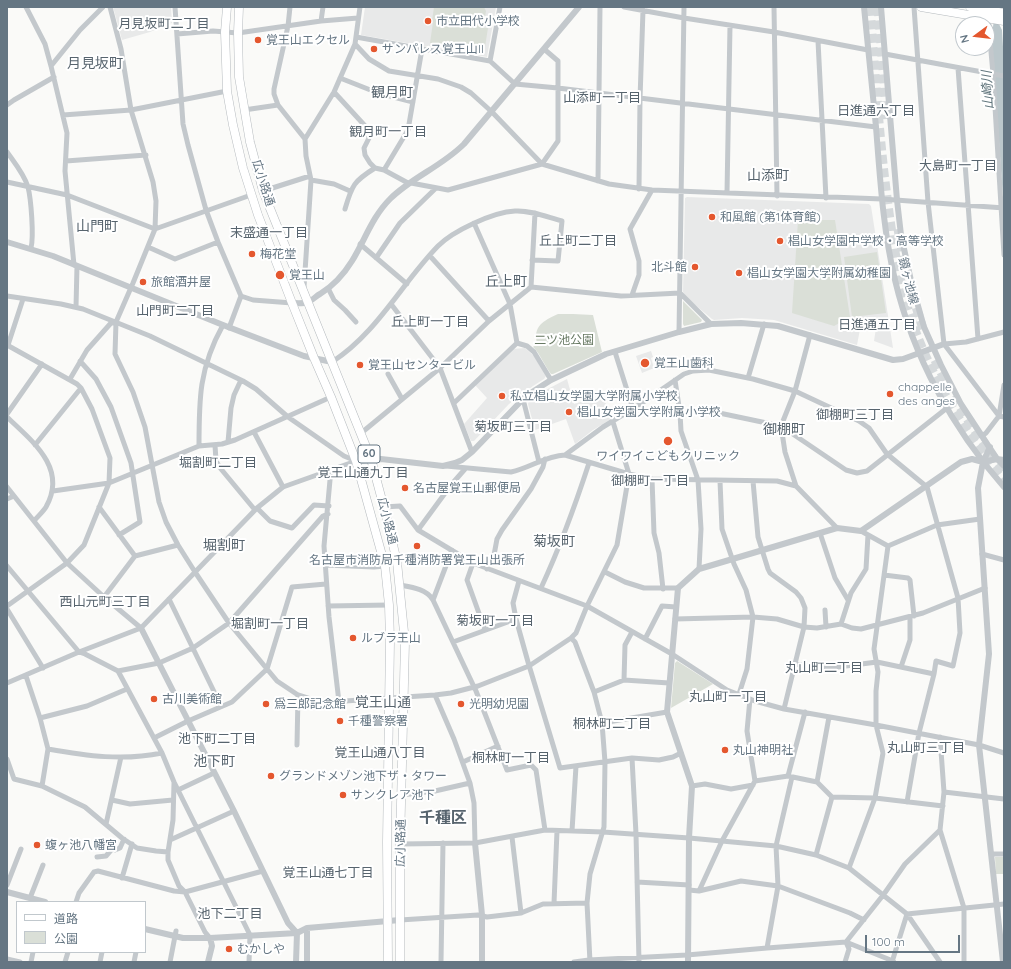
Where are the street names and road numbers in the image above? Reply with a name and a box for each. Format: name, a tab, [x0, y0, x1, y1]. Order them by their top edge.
street label: 広小路通	[249, 158, 277, 208]
street label: 鏡ヶ池線	[895, 256, 921, 306]
road number: 60	[358, 445, 380, 463]
street label: 広小路通	[374, 496, 400, 546]
street label: 広小路通	[393, 819, 409, 867]

